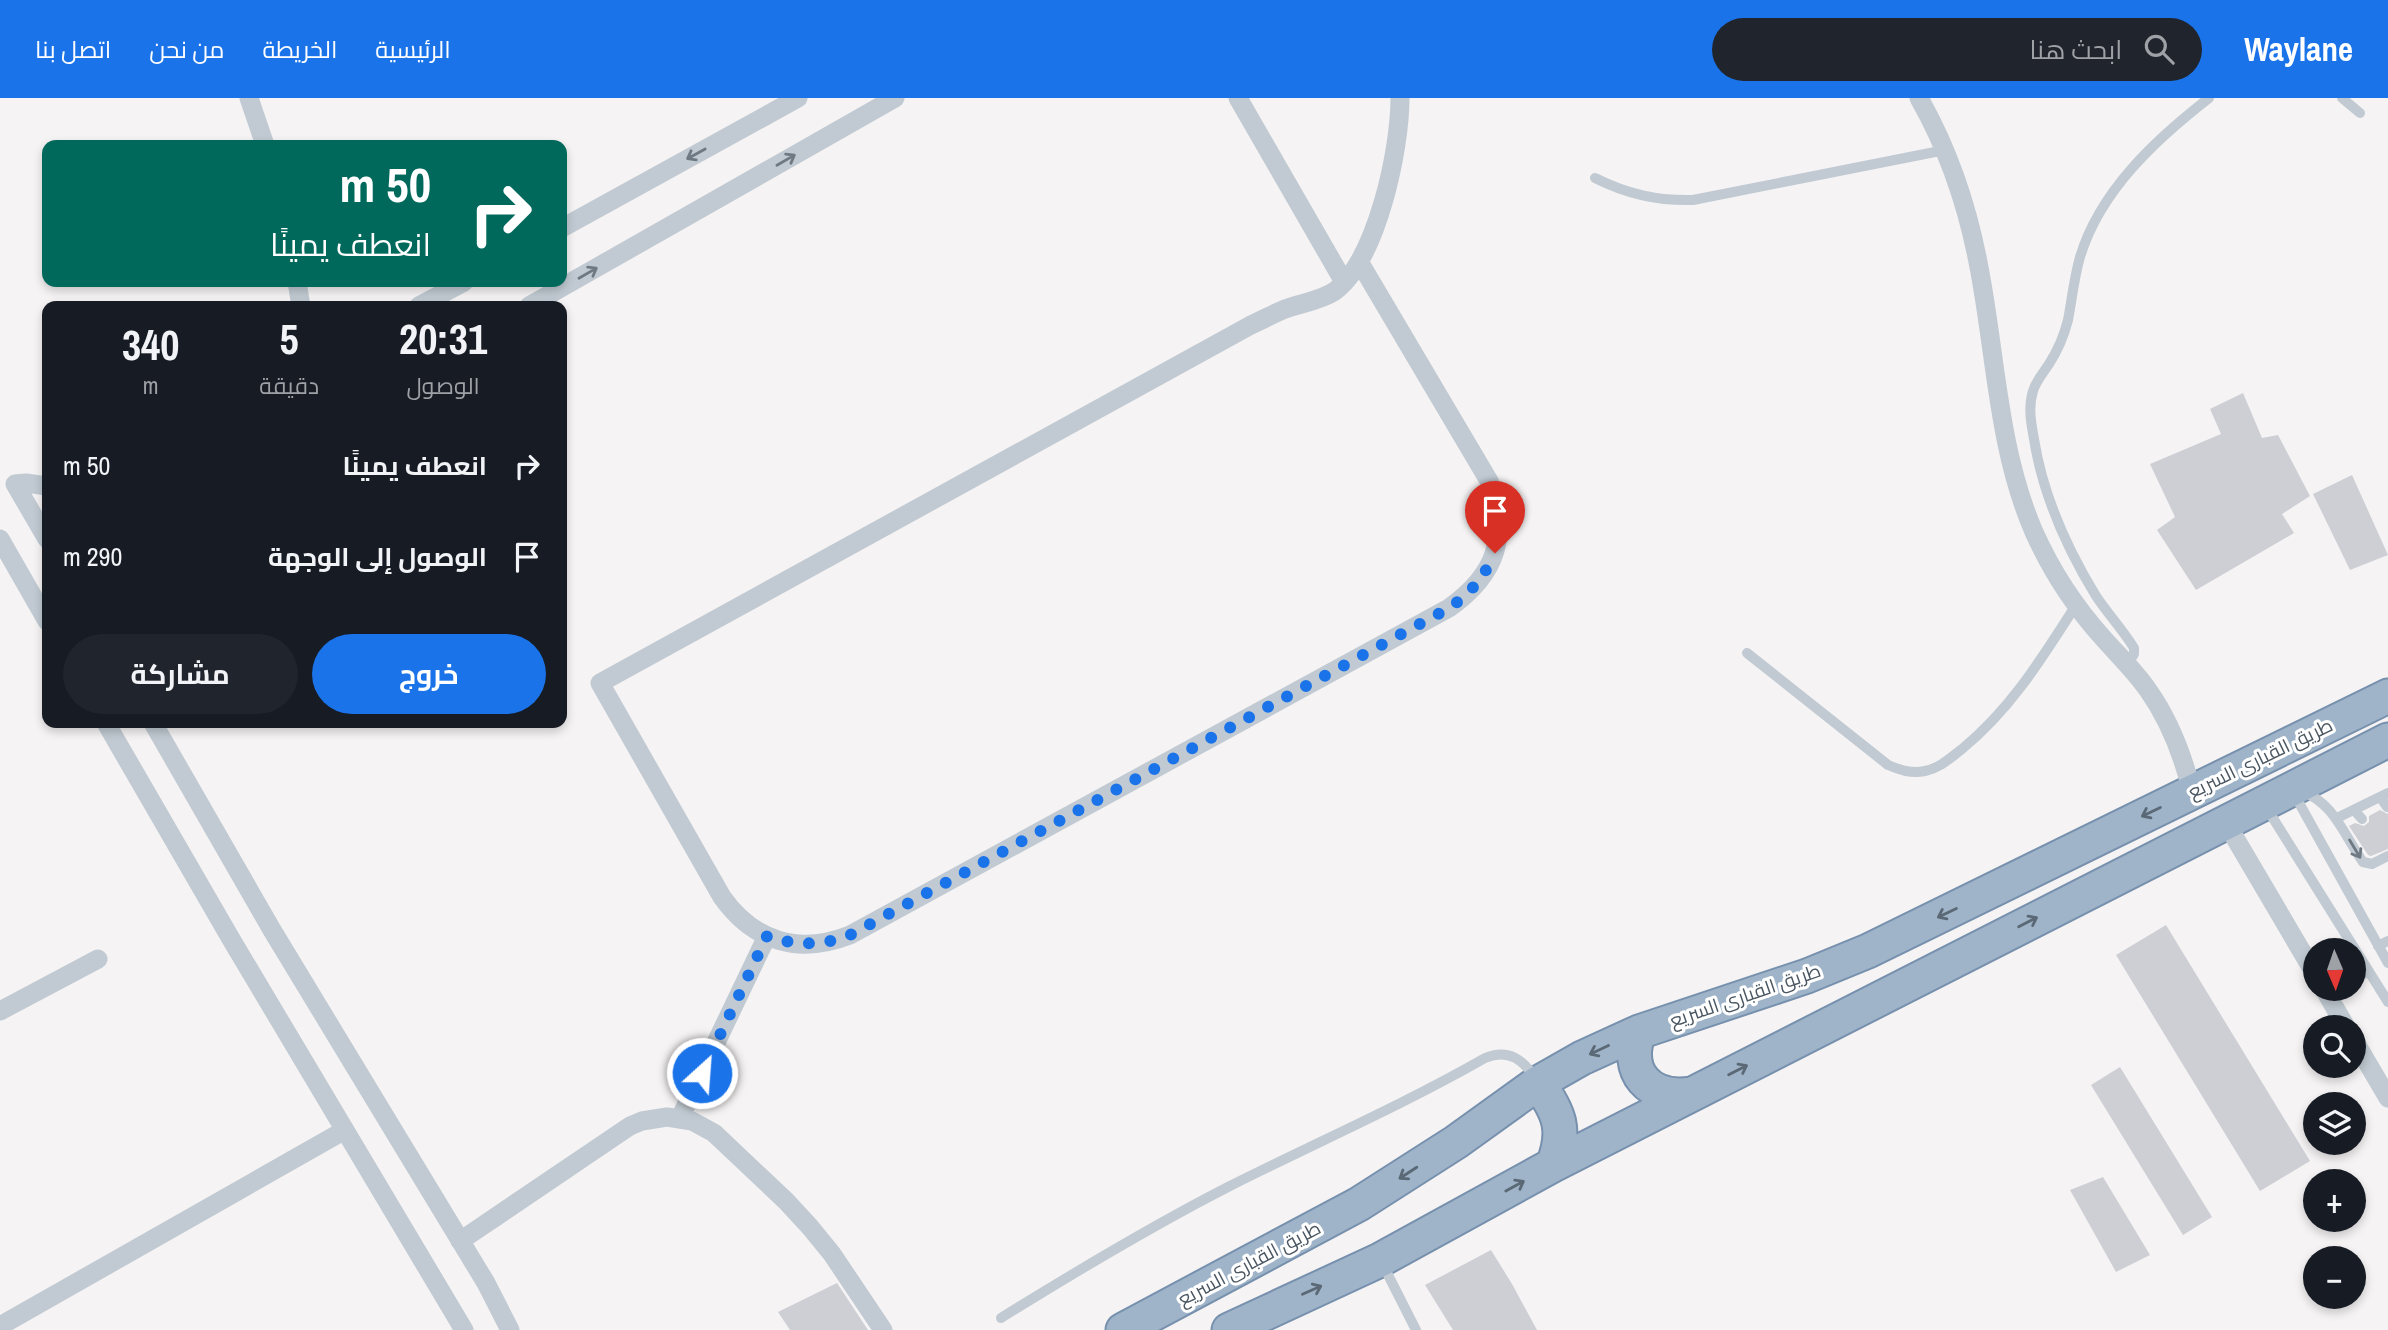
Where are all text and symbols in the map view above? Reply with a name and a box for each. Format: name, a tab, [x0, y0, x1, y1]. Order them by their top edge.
search box	[1712, 18, 2202, 81]
text: Waylane	[2244, 27, 2353, 71]
icon: search	[2140, 30, 2178, 68]
text: ابحث هنا	[2029, 32, 2122, 67]
text: اتصل بنا	[35, 33, 111, 65]
text: من نحن	[149, 33, 224, 65]
text: الخريطة	[262, 33, 337, 65]
text: الرئيسية	[375, 33, 451, 65]
one-way arrow	[686, 148, 706, 162]
text: 50 m	[339, 151, 431, 217]
one-way arrow	[775, 153, 796, 166]
icon: right	[455, 168, 546, 259]
text: انعطف يمينًا	[270, 223, 431, 266]
one-way arrow	[578, 265, 598, 279]
text: 5	[280, 311, 299, 367]
text: 20:31	[399, 311, 487, 367]
text: 340	[122, 317, 179, 373]
text: m	[143, 370, 159, 401]
text: دقيقة	[259, 370, 319, 401]
text: الوصول	[406, 370, 480, 401]
icon: right	[508, 447, 546, 485]
text: 50 m	[63, 448, 110, 483]
text: انعطف يمينًا	[342, 448, 487, 483]
pin	[1465, 481, 1525, 553]
icon: arrive	[1476, 492, 1514, 530]
icon: arrive	[508, 538, 546, 576]
text: 290 m	[63, 539, 122, 574]
text: الوصول إلى الوجهة	[268, 539, 487, 574]
button: مشاركة	[63, 634, 298, 714]
button: خروج	[312, 634, 546, 714]
street label: طريق القبارى السريع	[2183, 712, 2337, 805]
one-way arrow	[2141, 806, 2162, 820]
one-way arrow	[2349, 838, 2362, 859]
one-way arrow	[1937, 907, 1958, 920]
one-way arrow	[2017, 914, 2038, 928]
north arrow	[2303, 938, 2366, 1001]
map controls	[2303, 938, 2366, 1309]
street label: طريق القبارى السريع	[1666, 957, 1824, 1034]
button: search	[2303, 1015, 2366, 1078]
position arrow	[665, 1036, 739, 1110]
one-way arrow	[1589, 1044, 1610, 1057]
one-way arrow	[1727, 1063, 1748, 1077]
button: layers	[2303, 1092, 2366, 1155]
one-way arrow	[1399, 1167, 1419, 1181]
button: +	[2303, 1169, 2366, 1232]
one-way arrow	[1504, 1179, 1524, 1193]
street label: طريق القبارى السريع	[1173, 1214, 1326, 1313]
button: −	[2303, 1246, 2366, 1309]
one-way arrow	[1301, 1283, 1323, 1296]

